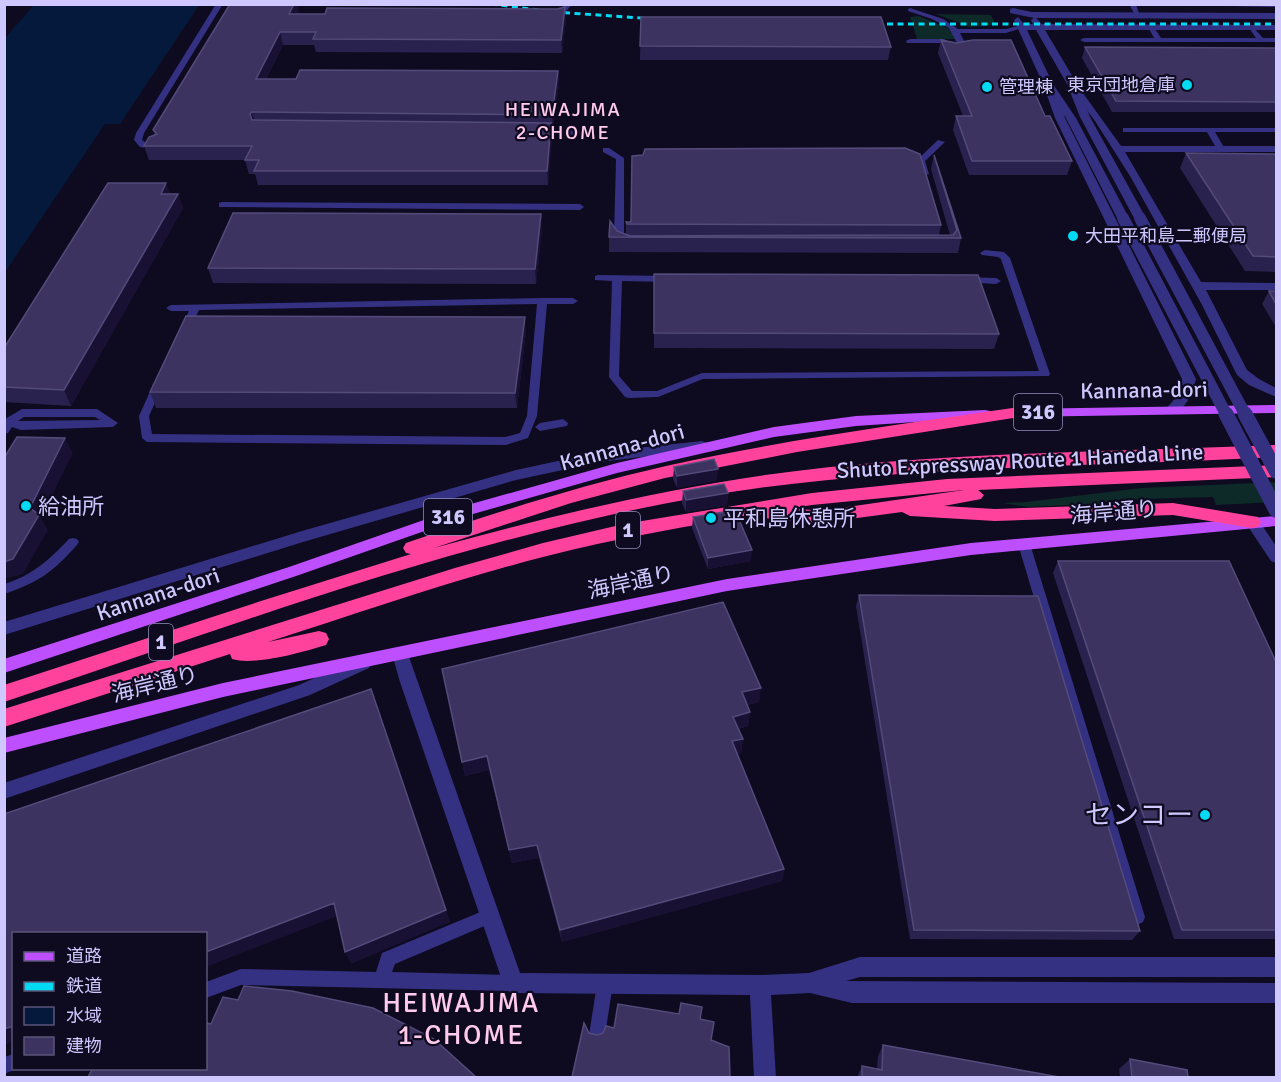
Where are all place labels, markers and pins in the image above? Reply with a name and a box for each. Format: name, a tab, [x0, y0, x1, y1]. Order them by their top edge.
place label: 東京団地倉庫	[1067, 74, 1175, 96]
place label: 管理棟	[999, 76, 1053, 98]
marker: 東京団地倉庫	[1180, 78, 1194, 92]
marker: 管理棟	[980, 80, 994, 94]
place label: 大田平和島二郵便局	[1085, 225, 1247, 247]
marker: 大田平和島二郵便局	[1066, 229, 1080, 243]
place label: 給油所	[38, 493, 104, 520]
marker: 給油所	[19, 499, 33, 513]
place label: 平和島休憩所	[723, 505, 855, 532]
marker: 平和島休憩所	[704, 511, 718, 525]
place label: センコー	[1085, 799, 1193, 832]
marker: センコー	[1198, 808, 1212, 822]

